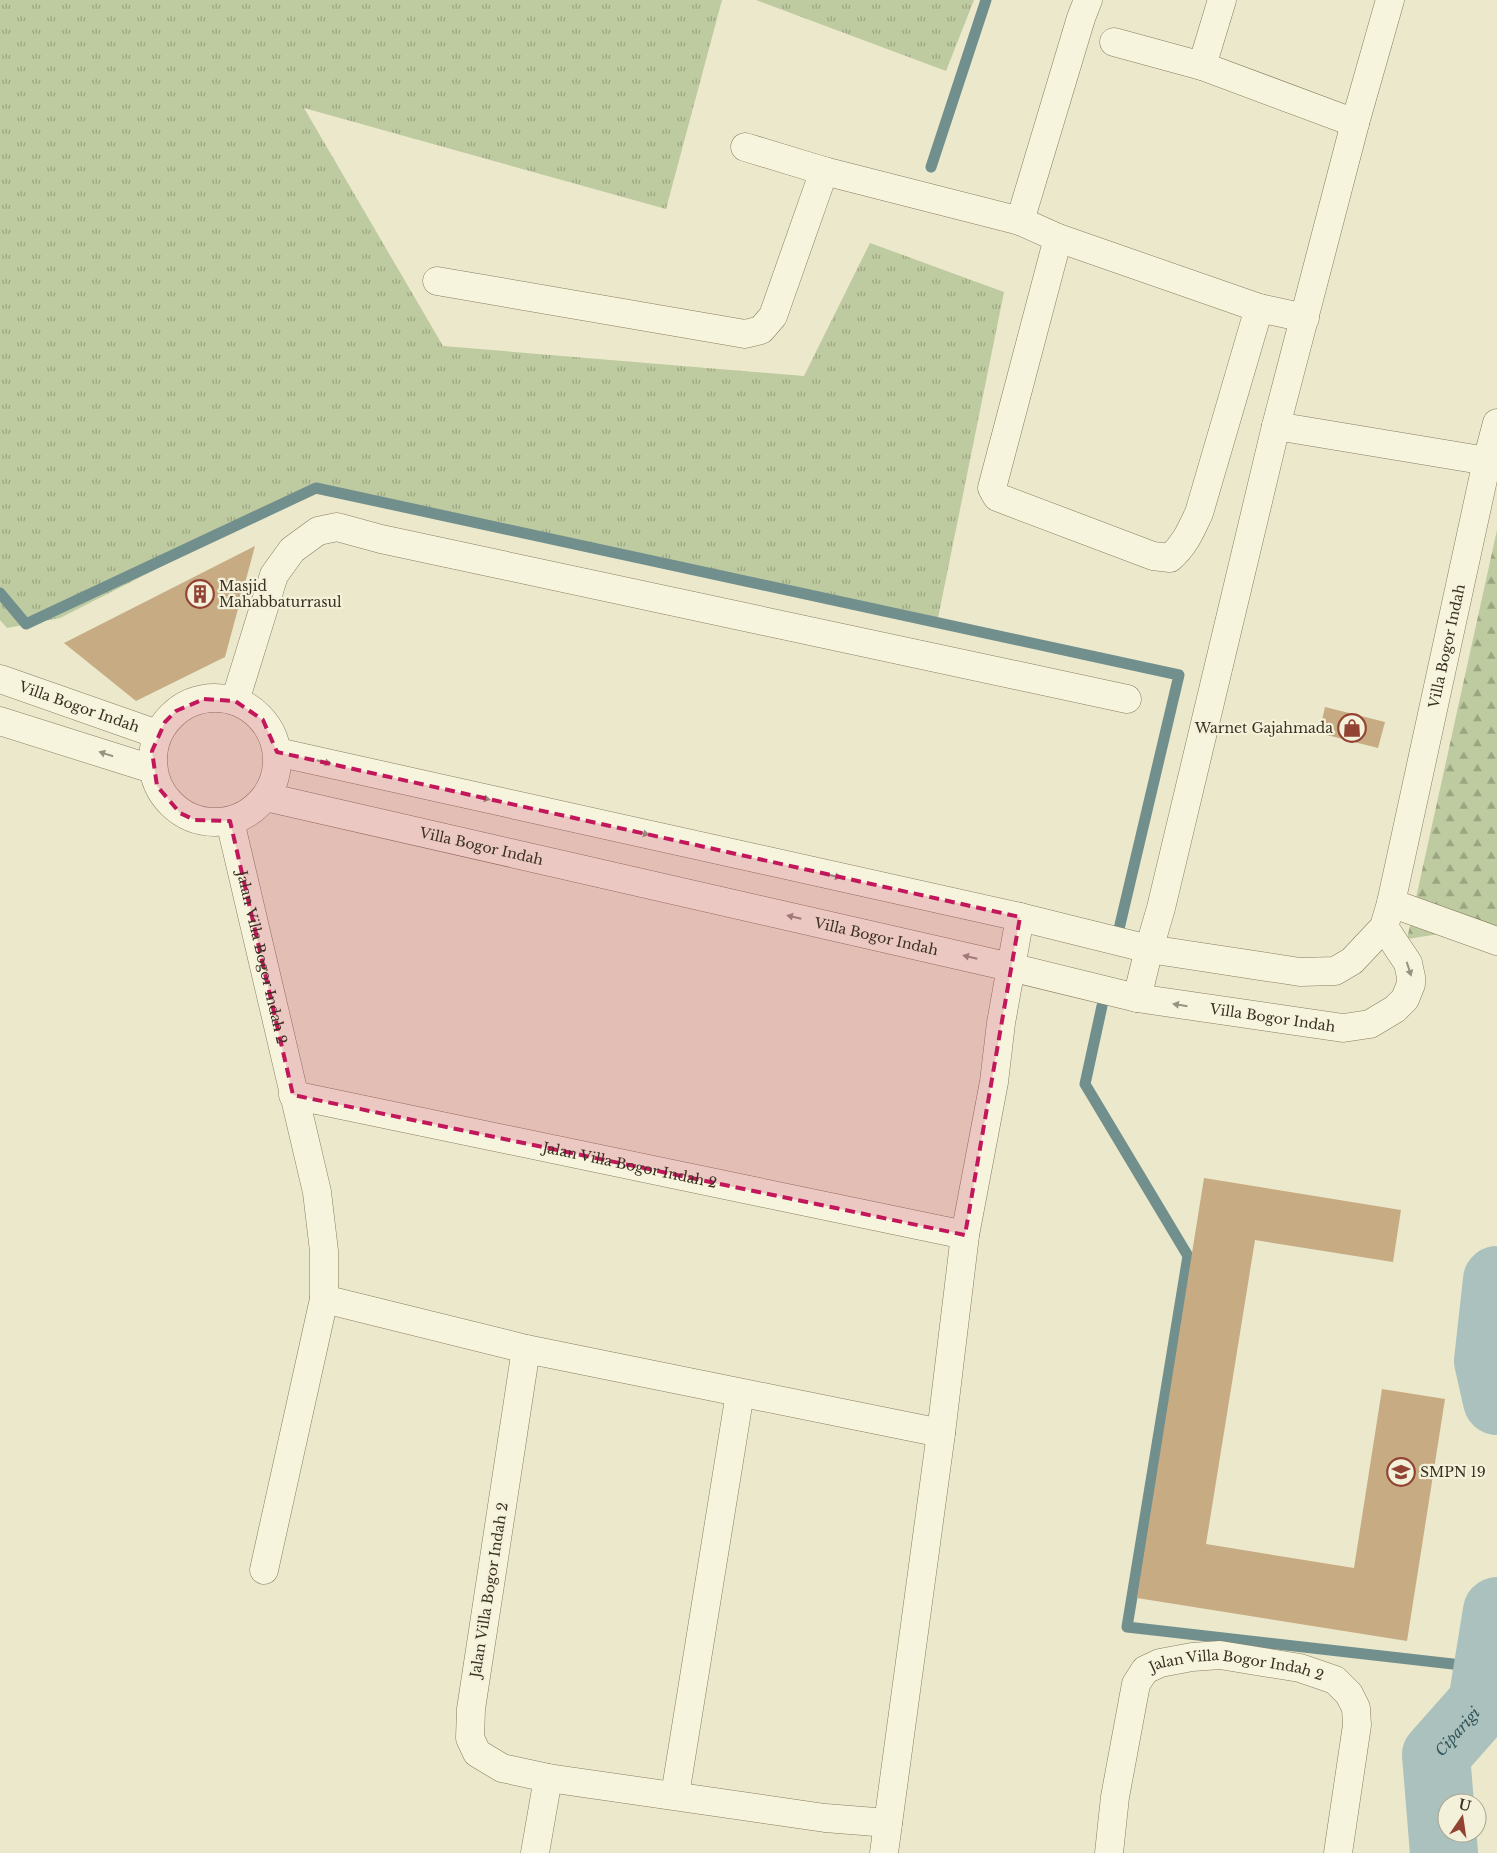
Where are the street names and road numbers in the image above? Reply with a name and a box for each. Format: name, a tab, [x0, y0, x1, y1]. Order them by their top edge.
street label: Villa Bogor Indah	[1424, 582, 1469, 711]
street label: Villa Bogor Indah	[16, 677, 142, 736]
street label: Villa Bogor Indah	[417, 823, 545, 869]
street label: Jalan Villa Bogor Indah 2	[232, 867, 291, 1046]
street label: Villa Bogor Indah	[812, 913, 940, 959]
street label: Villa Bogor Indah	[1208, 1000, 1337, 1036]
street label: Jalan Villa Bogor Indah 2	[539, 1138, 718, 1192]
street label: Jalan Villa Bogor Indah 2	[466, 1501, 512, 1681]
street label: Jalan Villa Bogor Indah 2	[1144, 1646, 1326, 1684]

